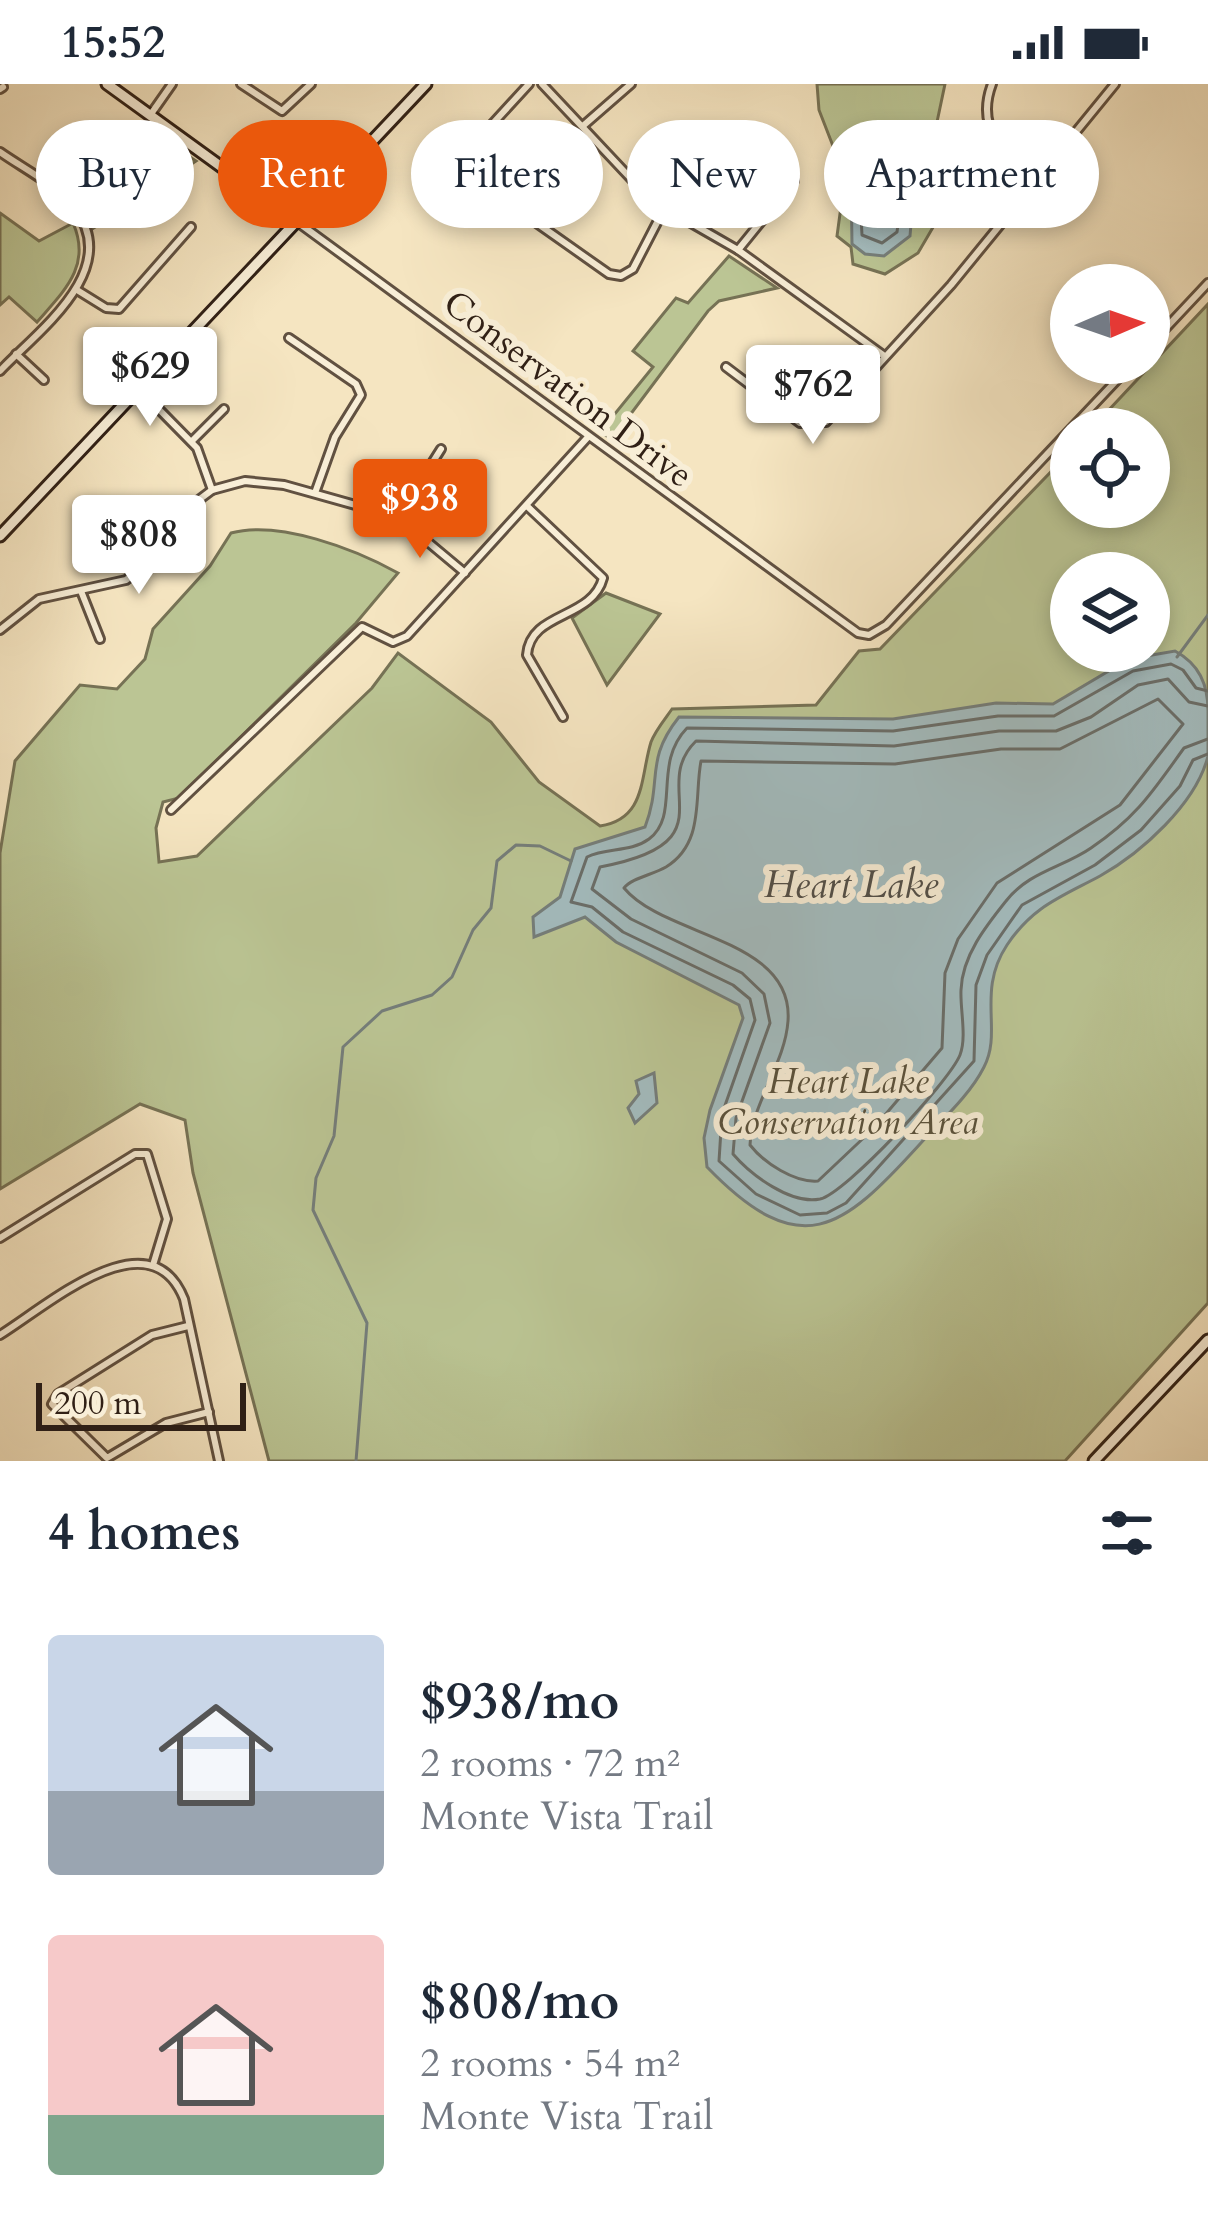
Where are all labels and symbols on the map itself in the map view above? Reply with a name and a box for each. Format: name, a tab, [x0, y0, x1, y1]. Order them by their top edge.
north arrow	[1050, 264, 1170, 384]
street label: Conservation Drive	[433, 279, 703, 499]
pin: $629	[79, 327, 221, 429]
pin: $762	[742, 345, 884, 447]
pin: $938	[349, 459, 491, 561]
pin: $808	[68, 495, 210, 597]
water label: Heart Lake	[764, 858, 939, 911]
park label: Heart Lake Conservation Area	[718, 1057, 978, 1147]
scale bar	[36, 1377, 246, 1430]

